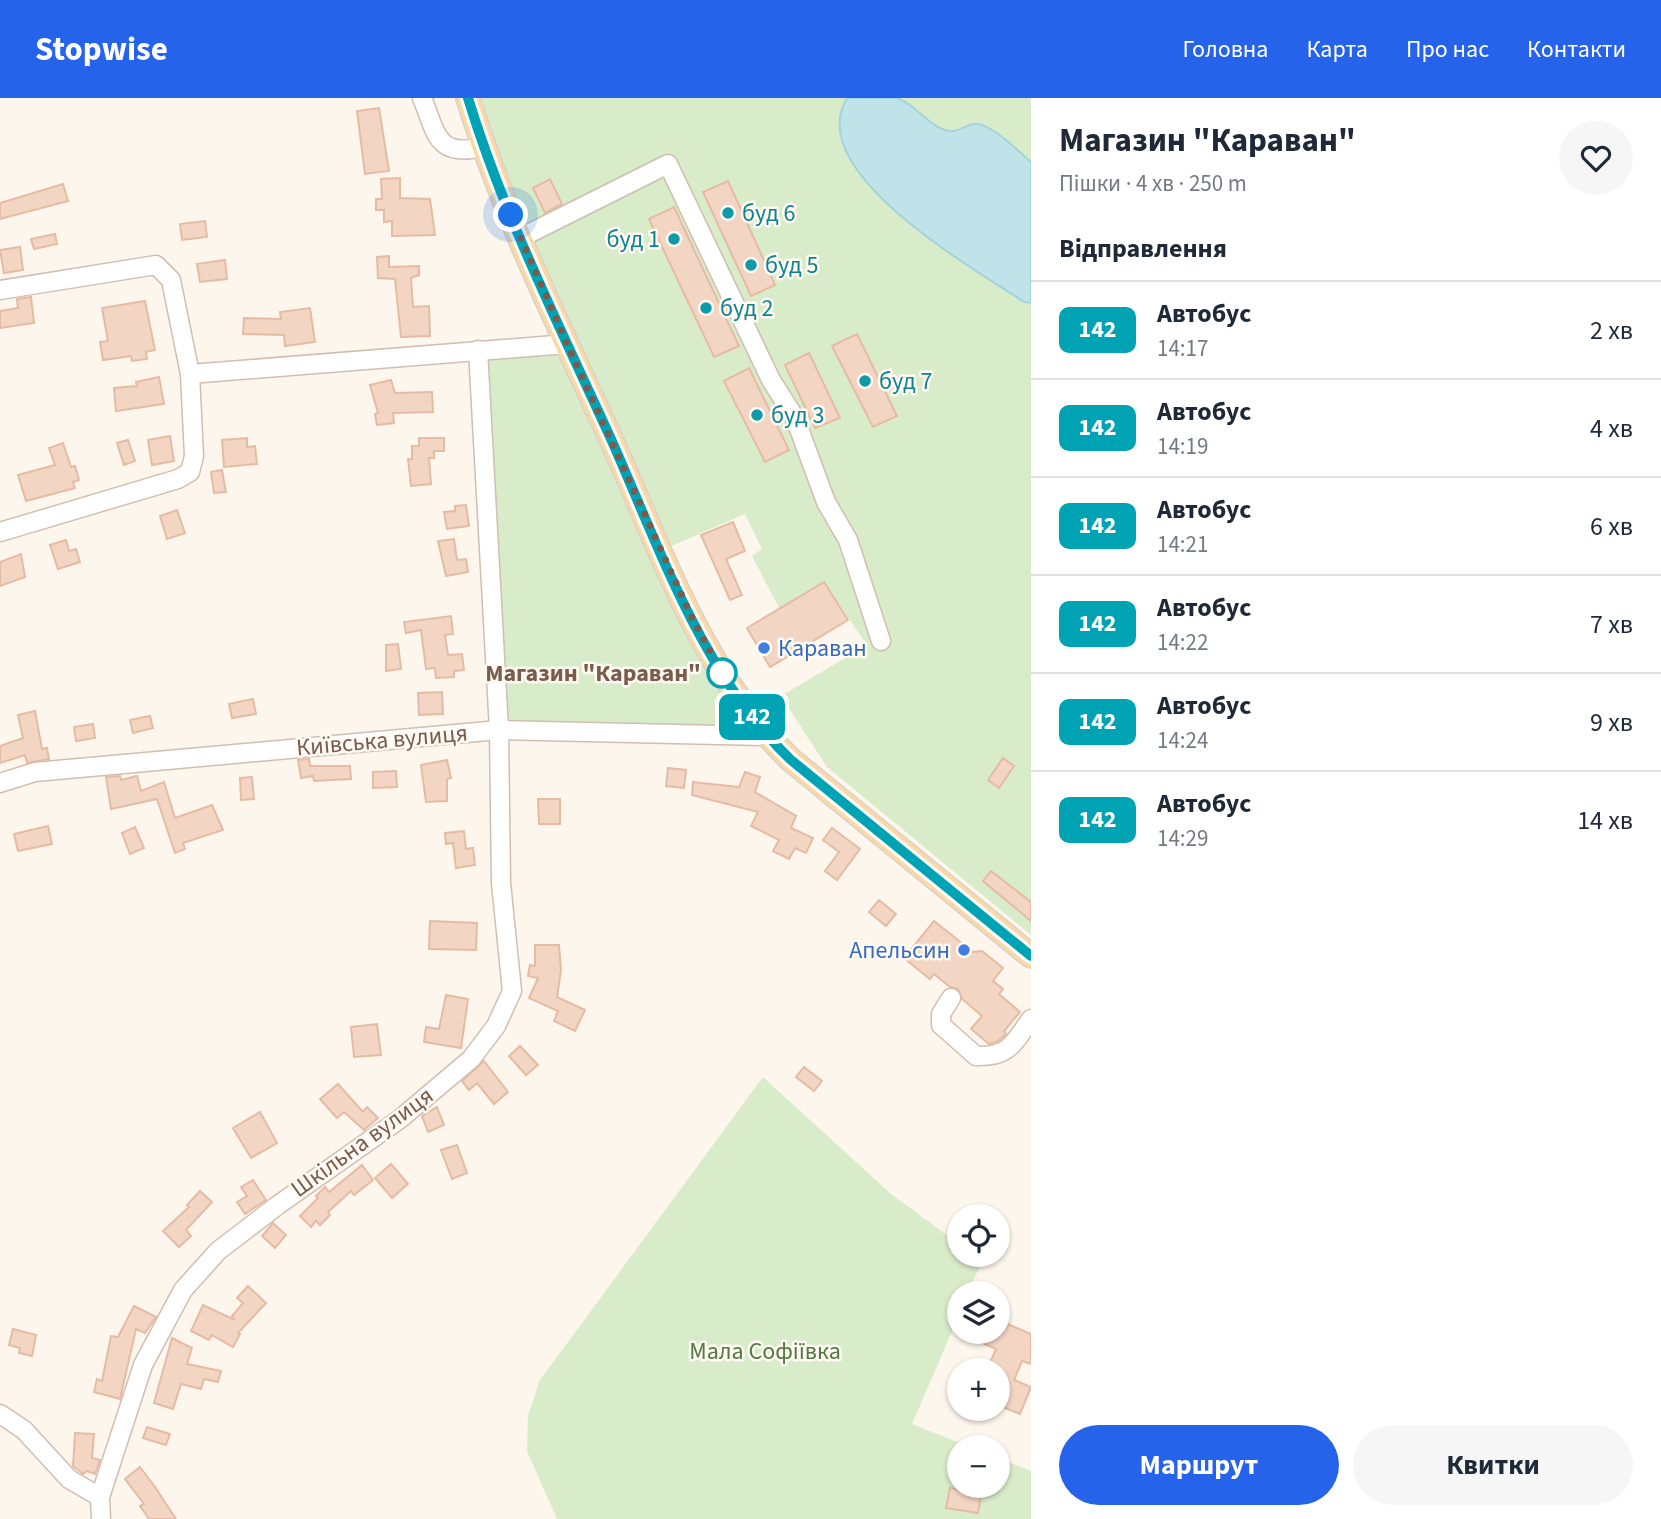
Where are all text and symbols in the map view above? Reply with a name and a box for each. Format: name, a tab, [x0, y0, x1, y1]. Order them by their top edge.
text: Stopwise	[35, 26, 168, 73]
text: Головна	[1182, 32, 1268, 67]
text: Карта	[1306, 32, 1368, 67]
text: Про нас	[1406, 32, 1489, 67]
text: Контакти	[1527, 32, 1626, 67]
text: Магазин "Караван"	[1059, 117, 1356, 164]
button: heart	[1559, 121, 1633, 195]
text: Пішки · 4 хв · 250 m	[1059, 167, 1247, 200]
place label: буд 6	[742, 196, 795, 231]
your location	[493, 197, 528, 232]
marker: буд 6	[720, 205, 736, 221]
place label: буд 1	[607, 222, 660, 257]
text: Відправлення	[1059, 230, 1227, 267]
marker: буд 1	[666, 231, 682, 247]
place label: буд 5	[765, 248, 818, 283]
marker: буд 5	[743, 257, 759, 273]
place label: буд 2	[720, 291, 773, 326]
text: Автобус	[1157, 295, 1251, 332]
marker: буд 2	[698, 300, 714, 316]
text: 142	[1078, 312, 1117, 347]
text: 2 хв	[1590, 312, 1633, 349]
text: 14:17	[1157, 332, 1208, 365]
place label: буд 7	[879, 364, 932, 399]
marker: буд 7	[857, 373, 873, 389]
text: Автобус	[1157, 393, 1251, 430]
place label: буд 3	[771, 398, 824, 433]
marker: буд 3	[749, 407, 765, 423]
text: 142	[1078, 410, 1117, 445]
text: 4 хв	[1590, 410, 1633, 447]
text: 14:19	[1157, 430, 1208, 463]
text: Автобус	[1157, 491, 1251, 528]
text: 142	[1078, 508, 1117, 543]
text: 6 хв	[1590, 508, 1633, 545]
text: 14:21	[1157, 528, 1208, 561]
text: Автобус	[1157, 589, 1251, 626]
text: 142	[1078, 606, 1117, 641]
text: 7 хв	[1590, 606, 1633, 643]
text: 14:22	[1157, 626, 1208, 659]
place label: Караван	[778, 631, 867, 666]
marker: Караван	[756, 640, 772, 656]
place label: Магазин "Караван"	[485, 656, 701, 691]
marker: Магазин "Караван"	[707, 658, 737, 688]
text: Автобус	[1157, 687, 1251, 724]
line badge: 142	[712, 694, 792, 740]
text: 142	[733, 699, 771, 734]
text: 142	[1078, 704, 1117, 739]
text: 9 хв	[1590, 704, 1633, 741]
street label: Київська вулиця	[295, 716, 469, 765]
text: 14:24	[1157, 724, 1208, 757]
text: Автобус	[1157, 785, 1251, 822]
text: 142	[1078, 802, 1117, 837]
text: 14 хв	[1577, 802, 1633, 839]
text: 14:29	[1157, 822, 1208, 855]
place label: Апельсин	[849, 933, 950, 968]
marker: Апельсин	[956, 942, 972, 958]
street label: Шкільна вулиця	[284, 1079, 441, 1206]
map controls	[947, 1204, 1010, 1498]
button: locate	[947, 1204, 1010, 1267]
button: layers	[947, 1281, 1010, 1344]
park label: Мала Софіївка	[689, 1334, 841, 1369]
button: +	[947, 1358, 1010, 1421]
button: Маршрут	[1059, 1425, 1339, 1505]
button: Квитки	[1353, 1425, 1633, 1505]
button: −	[947, 1435, 1010, 1498]

